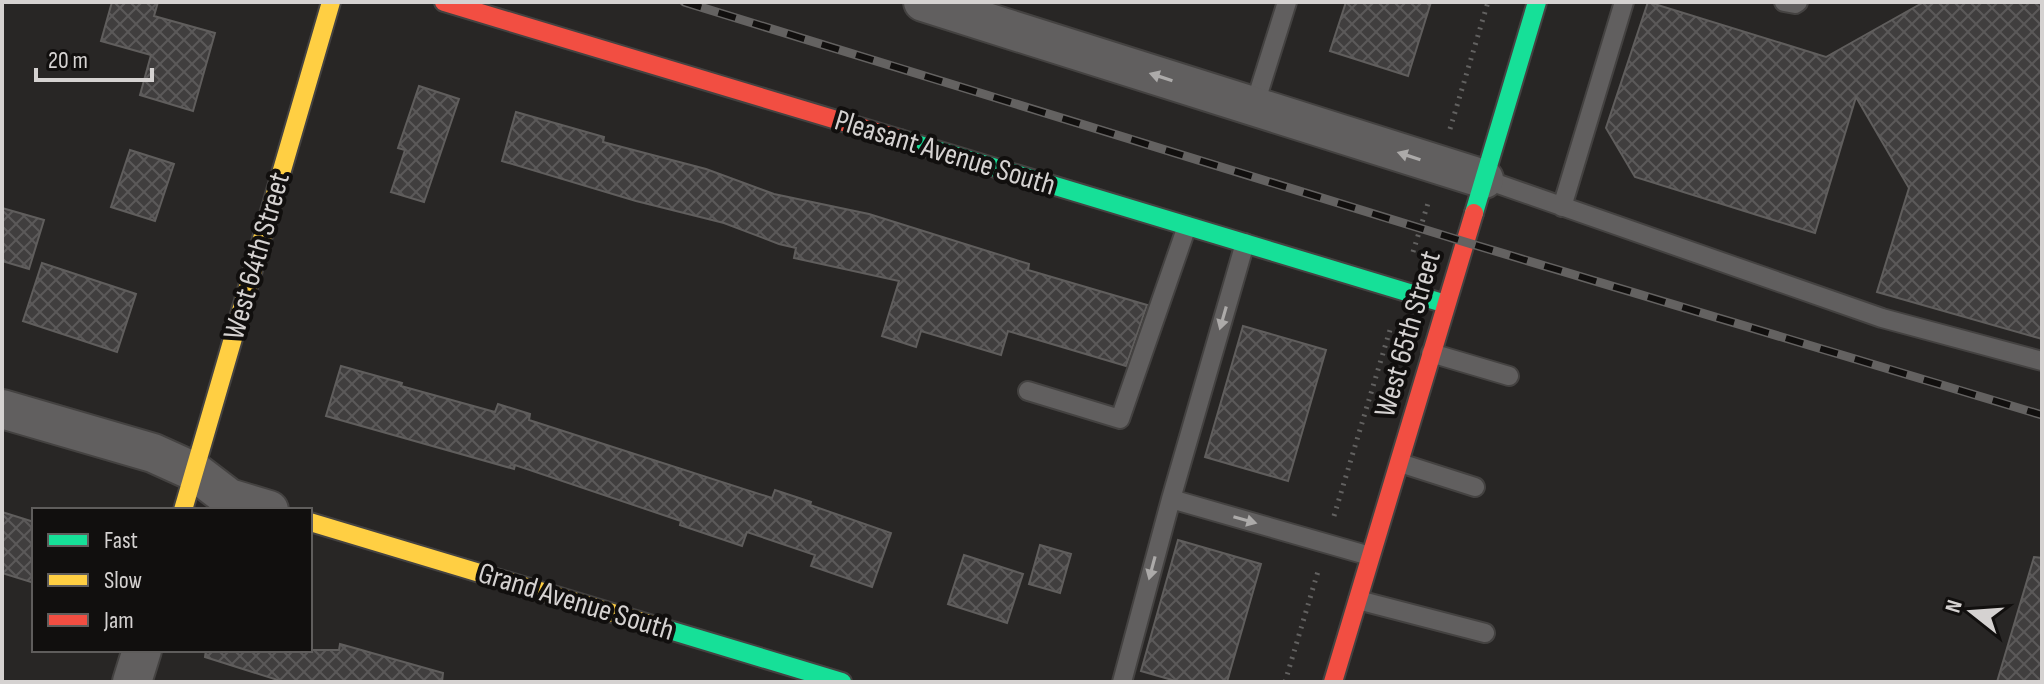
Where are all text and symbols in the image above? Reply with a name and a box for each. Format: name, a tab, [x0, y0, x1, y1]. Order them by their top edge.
scale bar	[36, 32, 152, 82]
text: 20 m	[48, 46, 88, 75]
one-way arrow	[1149, 71, 1173, 83]
street label: Pleasant Avenue South	[830, 102, 1060, 204]
one-way arrow	[1397, 149, 1421, 162]
street label: West 64th Street	[216, 168, 298, 344]
street label: West 65th Street	[1367, 247, 1449, 421]
one-way arrow	[1216, 307, 1229, 331]
legend	[32, 508, 312, 652]
one-way arrow	[1234, 514, 1258, 527]
text: Fast	[104, 526, 138, 555]
street label: Grand Avenue South	[474, 555, 678, 649]
one-way arrow	[1145, 557, 1158, 581]
text: Slow	[104, 566, 142, 595]
north arrow	[1932, 572, 2012, 652]
text: N	[1940, 597, 1969, 616]
text: Jam	[103, 606, 134, 635]

